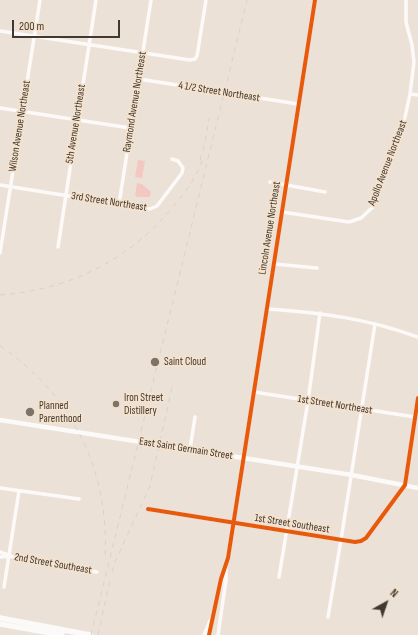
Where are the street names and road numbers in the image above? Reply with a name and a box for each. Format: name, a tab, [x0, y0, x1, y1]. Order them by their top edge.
street label: Raymond Avenue Northeast	[120, 51, 150, 153]
street label: Wilson Avenue Northeast	[6, 79, 34, 173]
street label: 4 1/2 Street Northeast	[177, 79, 261, 105]
street label: 5th Avenue Northeast	[63, 83, 89, 165]
street label: Apollo Avenue Northeast	[366, 118, 410, 208]
street label: Lincoln Avenue Northeast	[256, 180, 284, 276]
street label: 3rd Street Northeast	[70, 190, 148, 214]
street label: 1st Street Northeast	[297, 393, 373, 417]
street label: East Saint Germain Street	[138, 435, 234, 463]
street label: 1st Street Southeast	[254, 512, 330, 536]
street label: 2nd Street Southeast	[13, 551, 93, 577]

